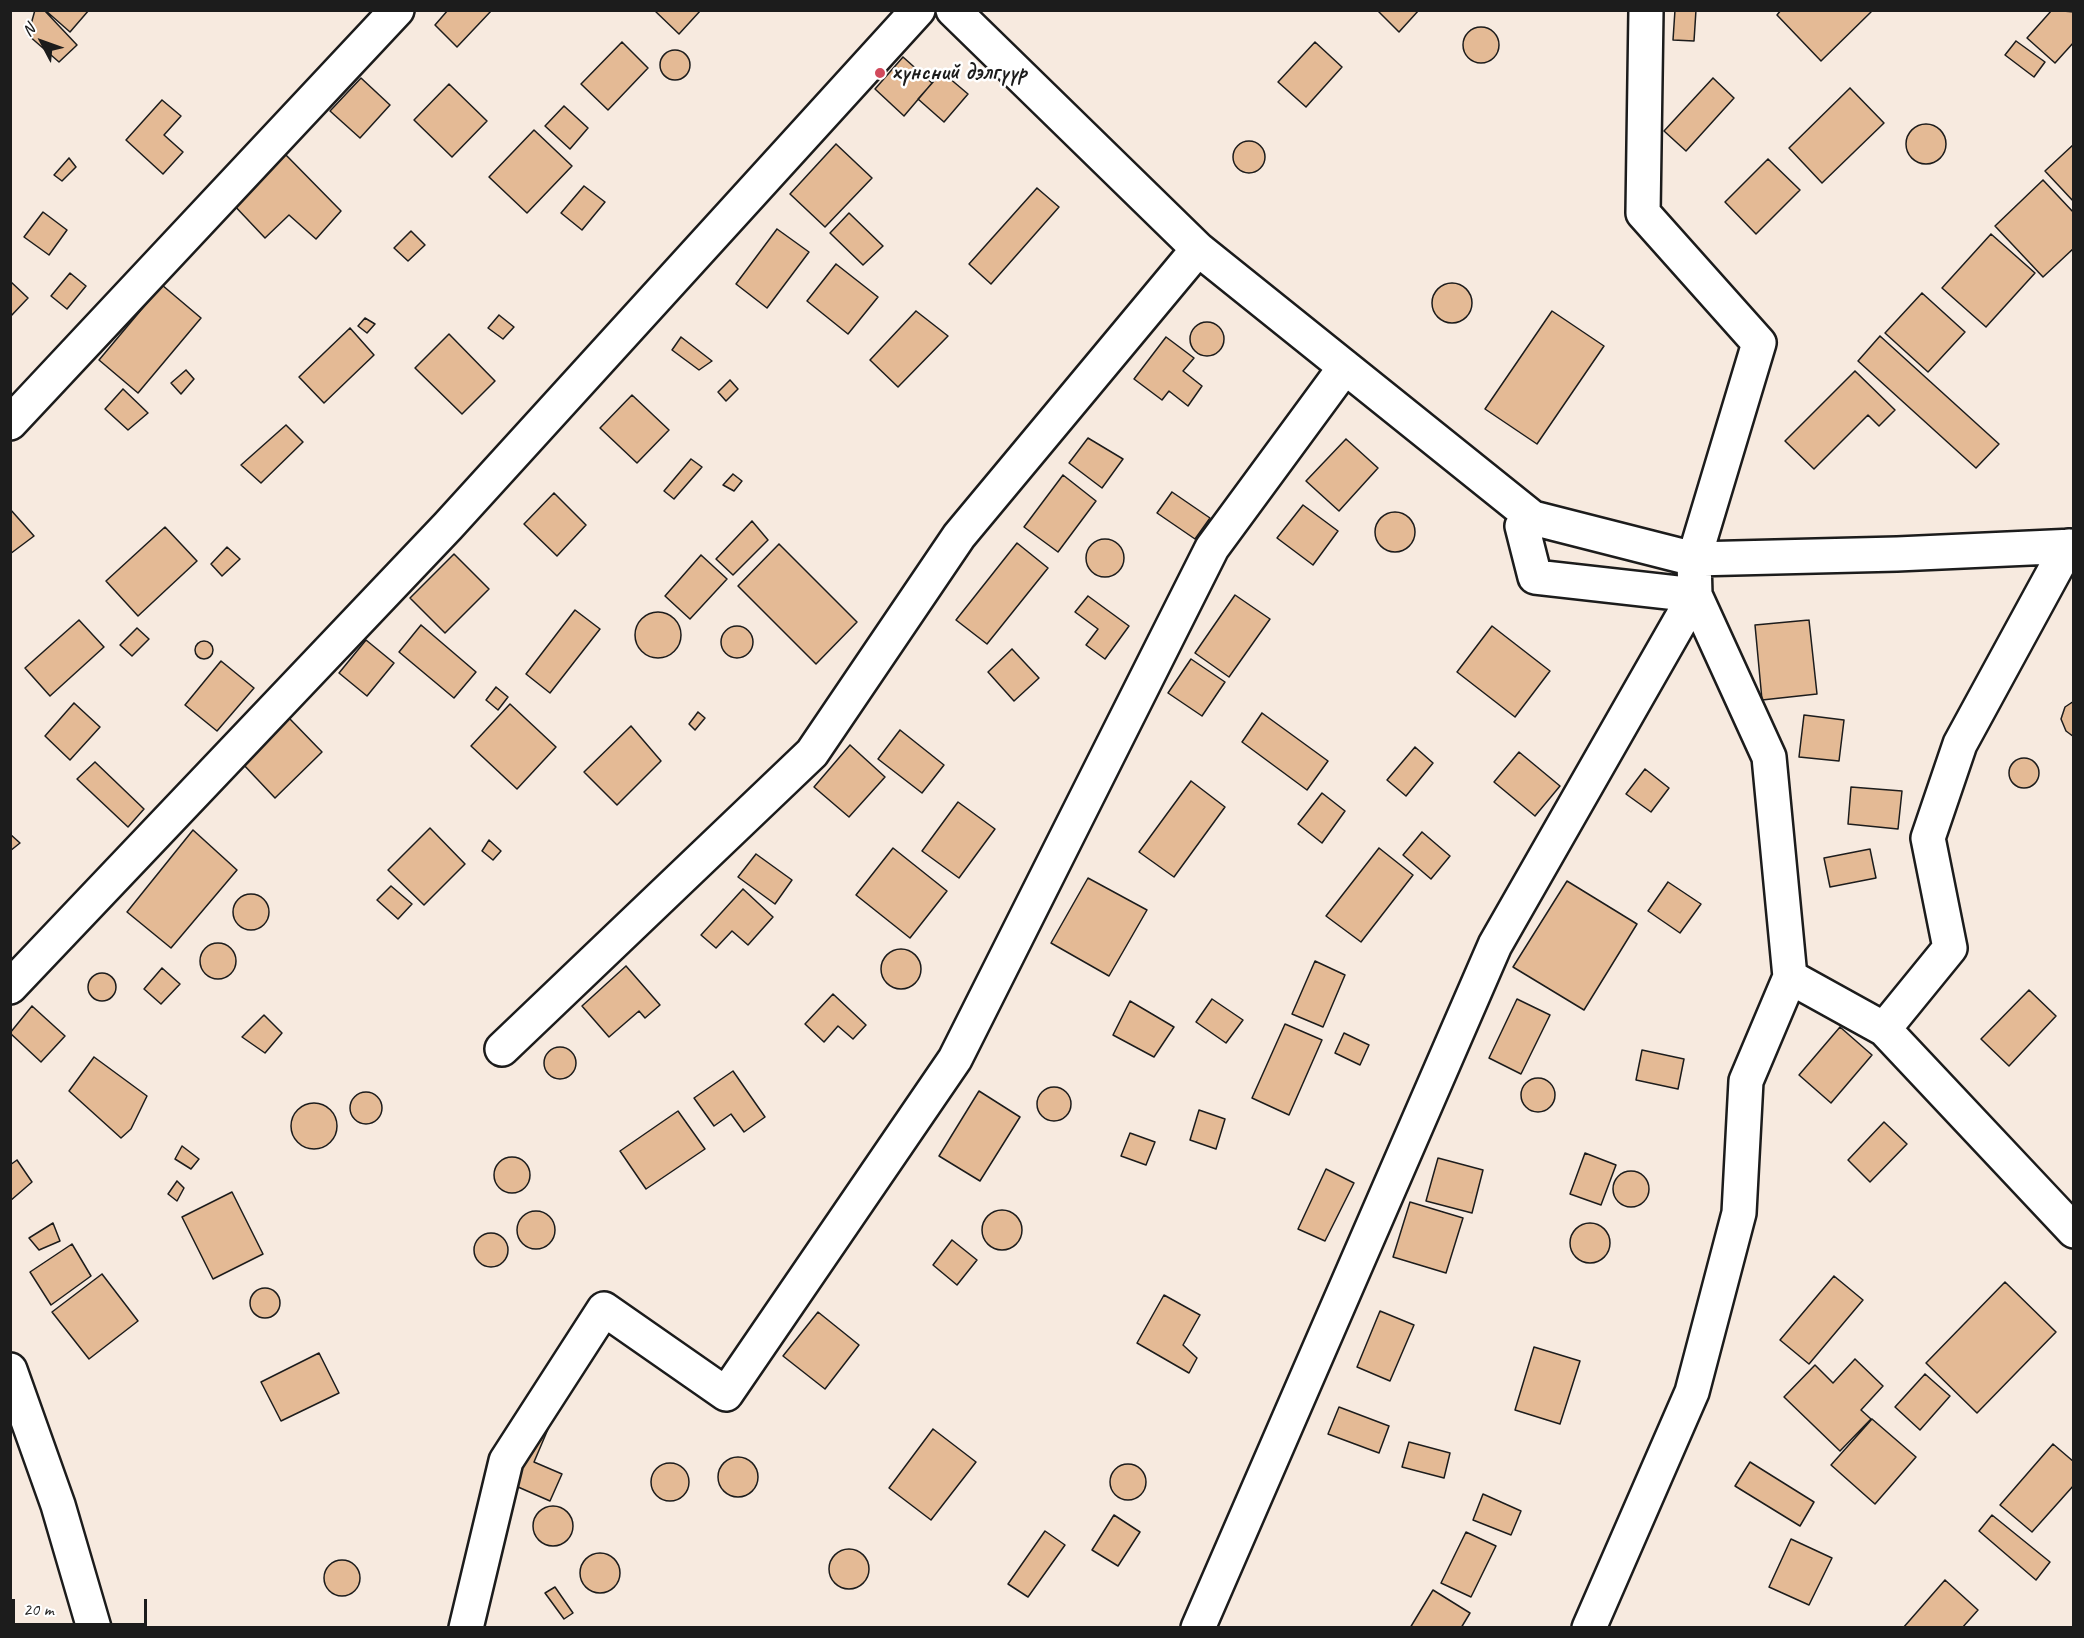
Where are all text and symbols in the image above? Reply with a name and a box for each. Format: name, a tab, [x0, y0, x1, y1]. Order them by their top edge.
north arrow	[12, 12, 72, 72]
text: N	[18, 20, 39, 40]
place label: хүнсний дэлгүүр	[892, 59, 1026, 87]
marker: хүнсний дэлгүүр	[873, 66, 887, 80]
scale bar	[15, 1587, 150, 1625]
text: 20 m	[23, 1598, 54, 1620]

